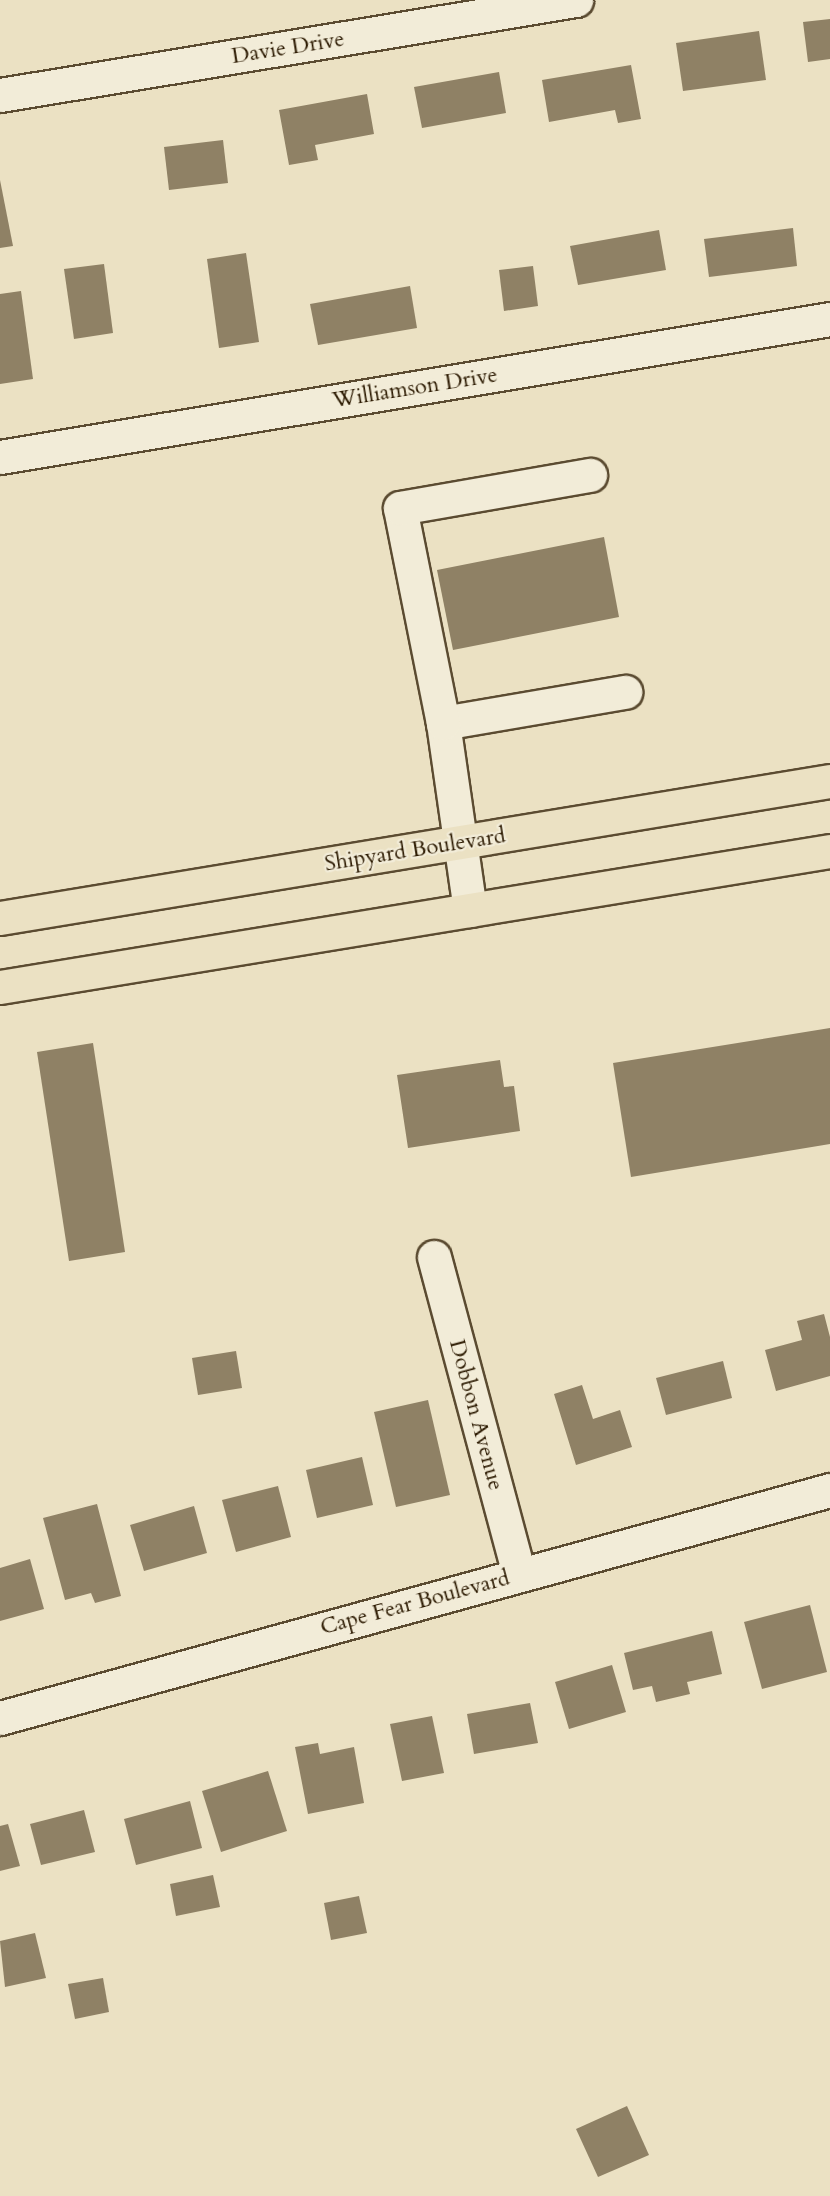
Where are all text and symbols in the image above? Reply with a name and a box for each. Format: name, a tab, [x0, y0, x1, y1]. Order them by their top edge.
street label: Davie Drive	[230, 26, 346, 70]
street label: Williamson Drive	[331, 362, 499, 414]
street label: Shipyard Boulevard	[323, 823, 507, 877]
street label: Dobbon Avenue	[443, 1337, 509, 1493]
street label: Cape Fear Boulevard	[318, 1565, 512, 1641]

